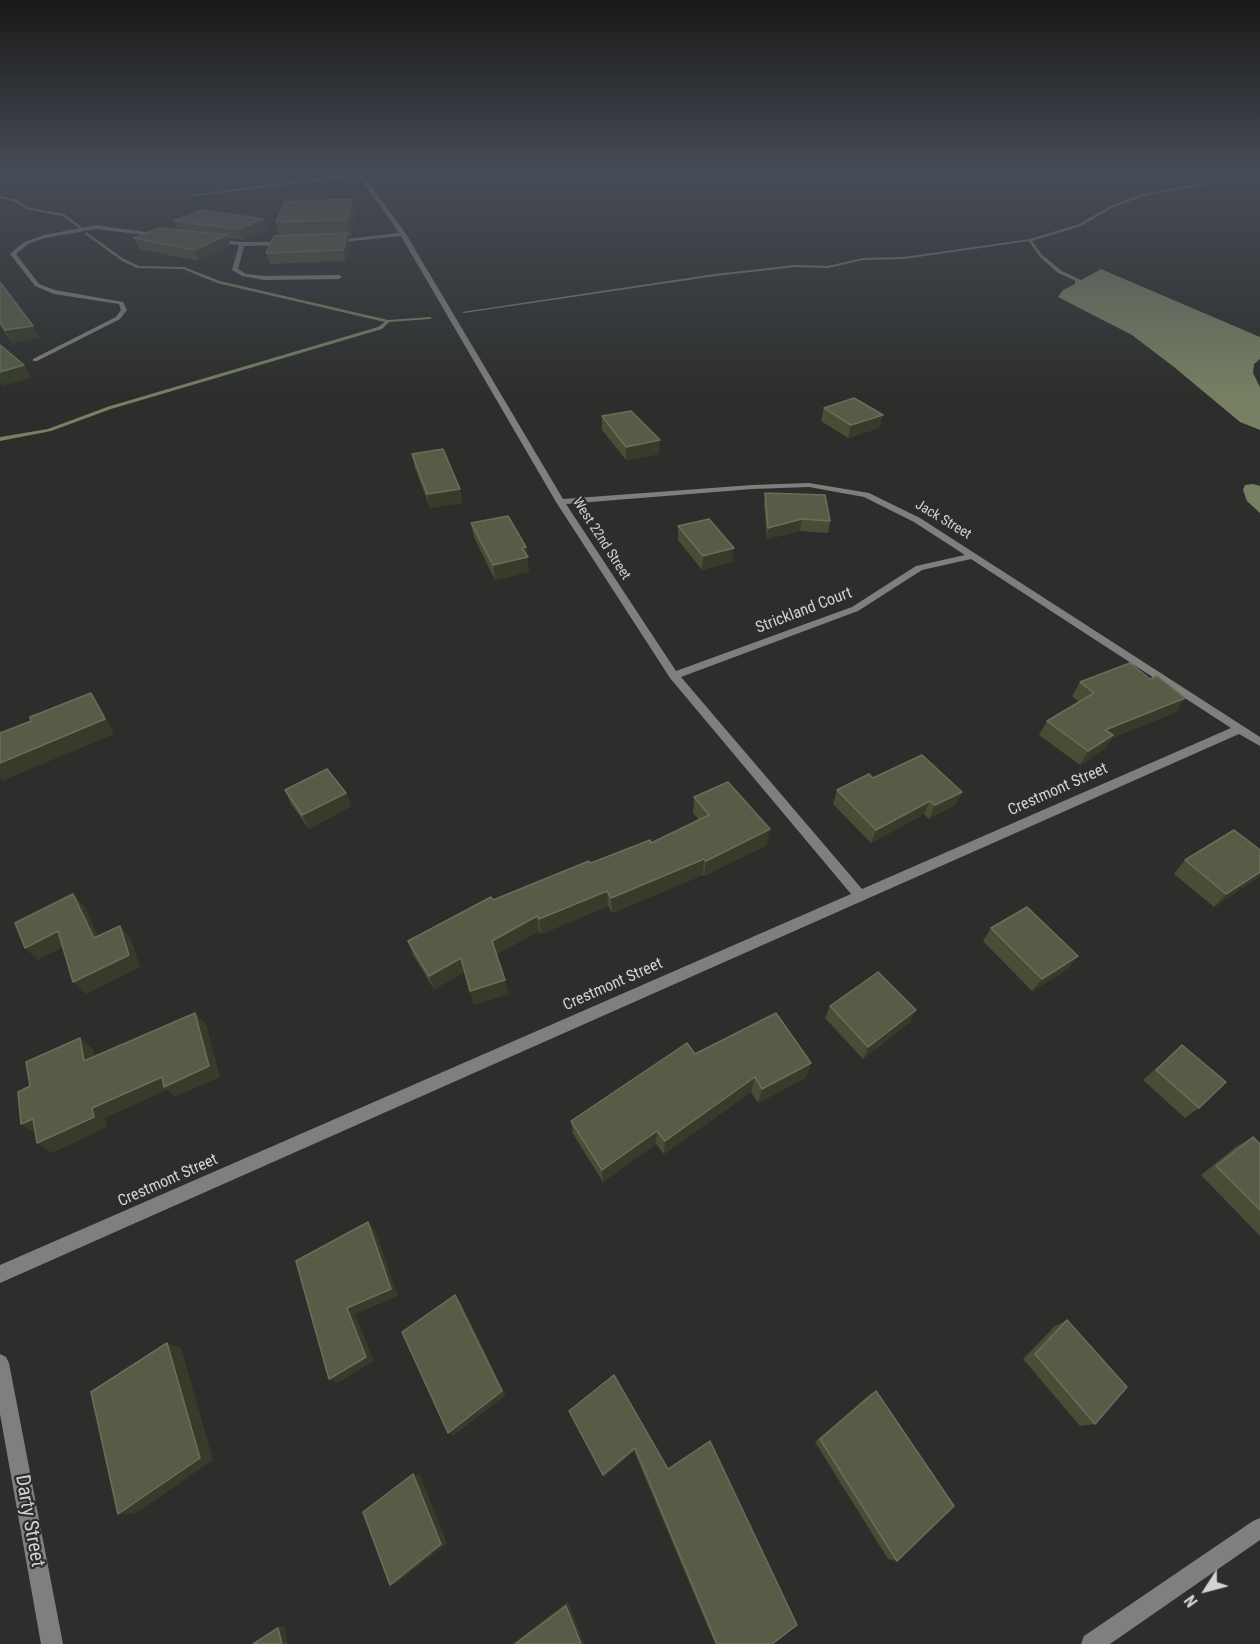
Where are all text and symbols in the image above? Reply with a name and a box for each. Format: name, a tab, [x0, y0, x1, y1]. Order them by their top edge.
street label: West 22nd Street	[568, 495, 634, 583]
street label: Jack Street	[912, 497, 974, 543]
street label: Strickland Court	[753, 584, 855, 638]
street label: Crestmont Street	[1005, 759, 1111, 821]
street label: Crestmont Street	[560, 954, 666, 1016]
street label: Crestmont Street	[115, 1150, 221, 1212]
street label: Darty Street	[9, 1473, 49, 1569]
north arrow	[1176, 1560, 1236, 1620]
text: N	[1180, 1591, 1202, 1610]

